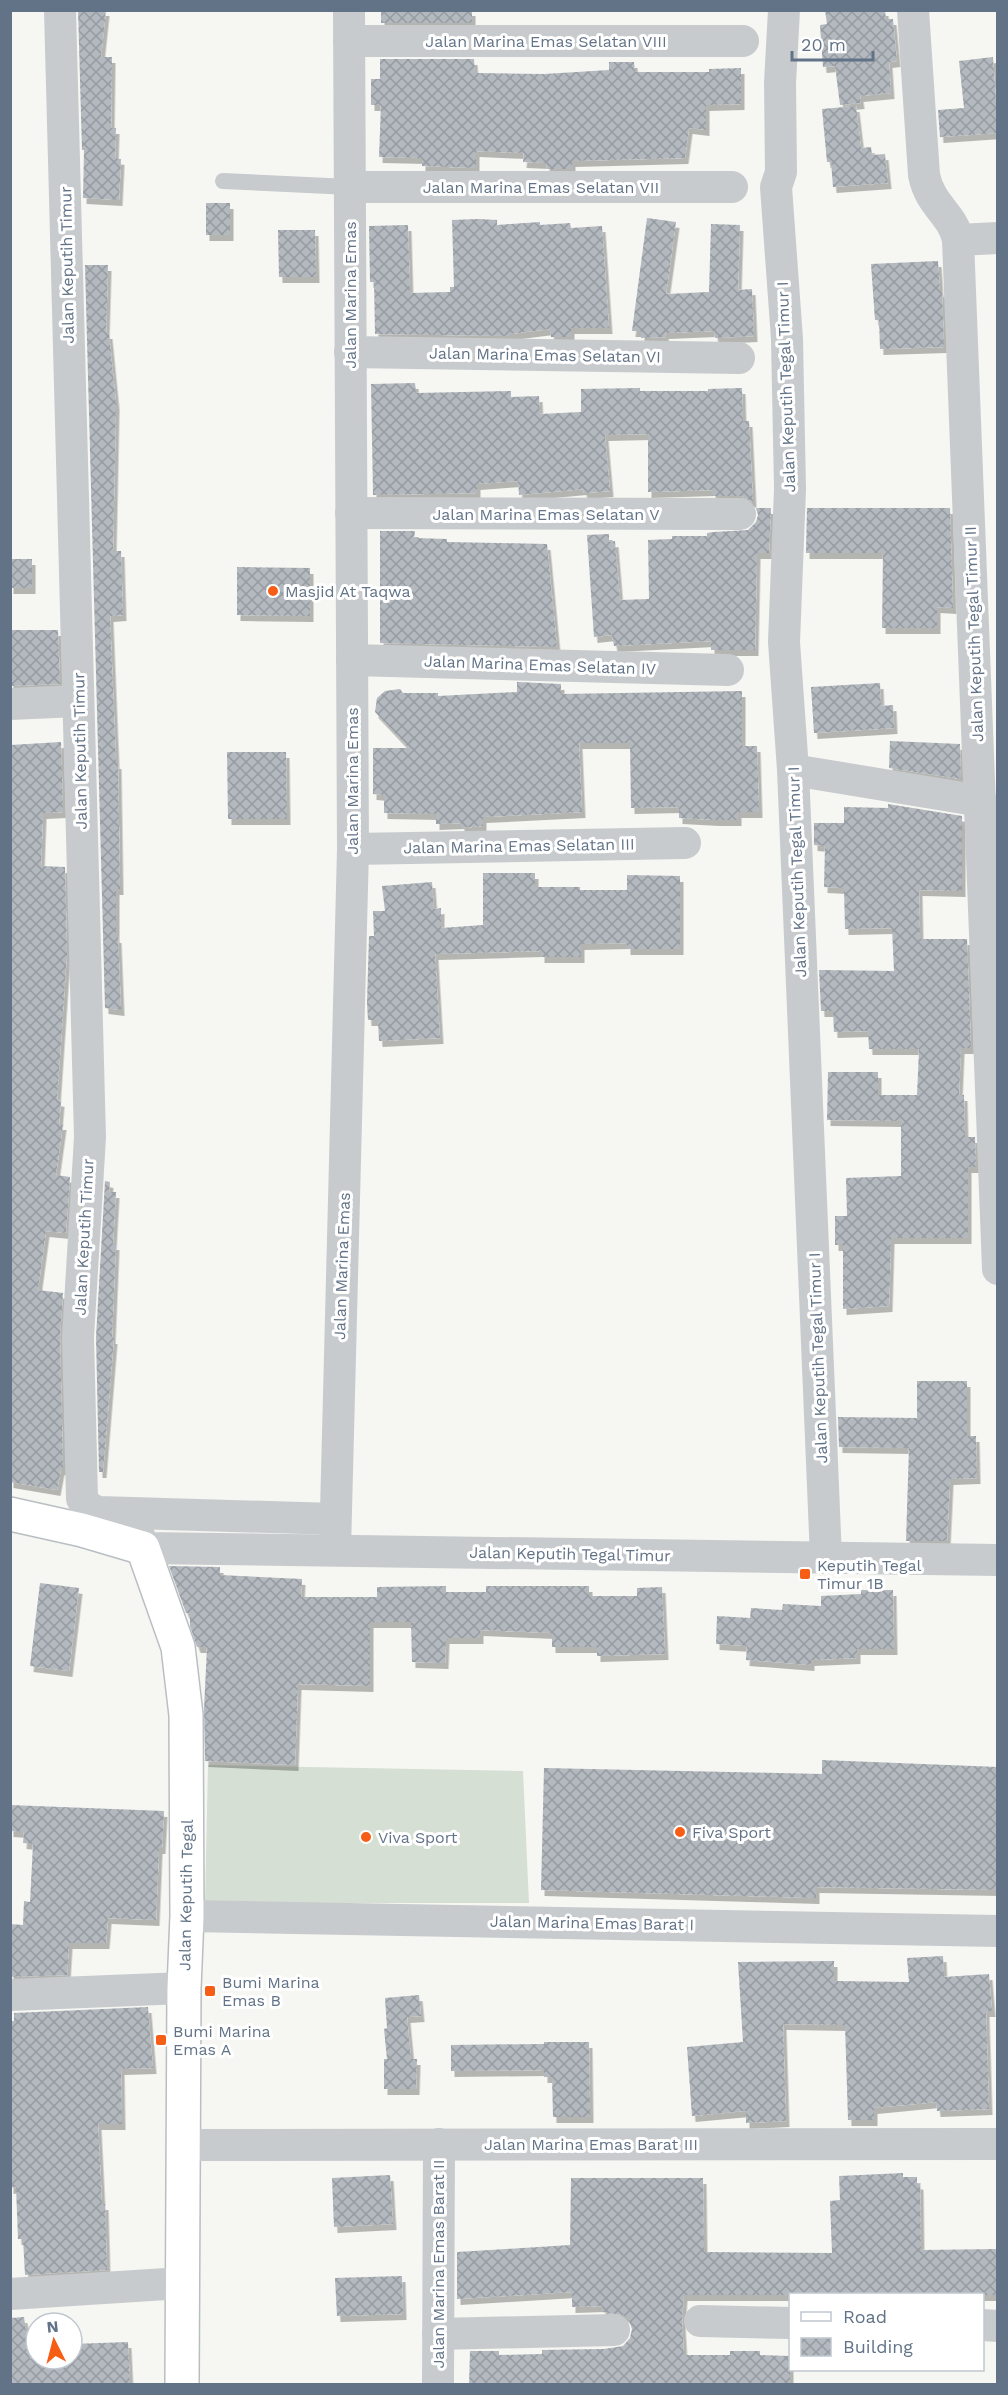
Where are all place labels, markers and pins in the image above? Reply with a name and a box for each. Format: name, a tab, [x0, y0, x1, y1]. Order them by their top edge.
place label: Masjid At Taqwa	[285, 582, 411, 601]
marker: Masjid At Taqwa	[266, 584, 280, 598]
place label: Keputih Tegal Timur 1B	[817, 1556, 922, 1593]
marker: Keputih Tegal Timur 1B	[798, 1567, 812, 1581]
place label: Fiva Sport	[692, 1823, 771, 1842]
marker: Fiva Sport	[673, 1825, 687, 1839]
place label: Viva Sport	[378, 1828, 458, 1847]
marker: Viva Sport	[359, 1830, 373, 1844]
place label: Bumi Marina Emas B	[222, 1973, 320, 2010]
marker: Bumi Marina Emas B	[203, 1984, 217, 1998]
place label: Bumi Marina Emas A	[173, 2022, 271, 2059]
marker: Bumi Marina Emas A	[154, 2033, 168, 2047]

